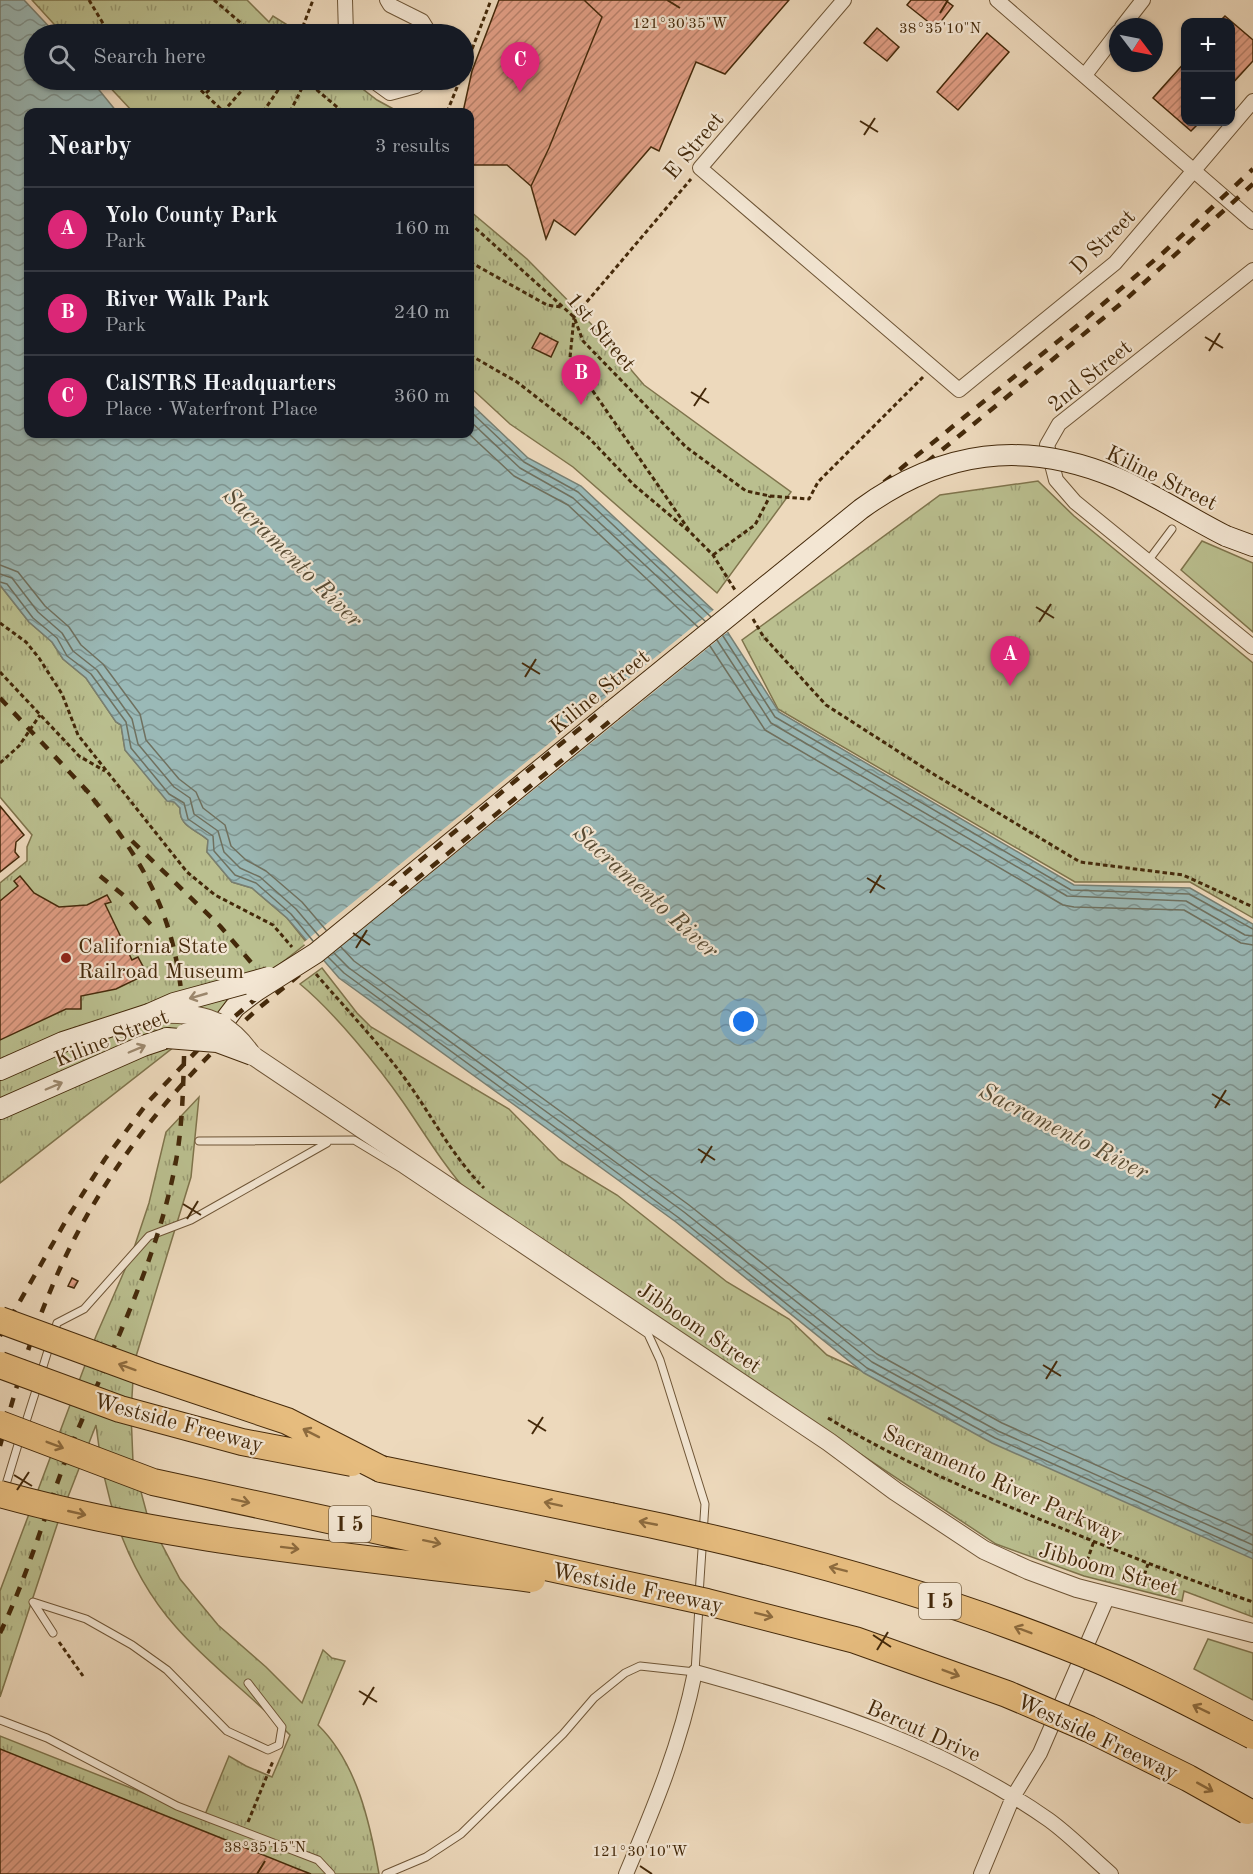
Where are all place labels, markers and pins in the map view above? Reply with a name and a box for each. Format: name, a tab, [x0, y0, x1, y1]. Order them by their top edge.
pin: C	[500, 42, 540, 92]
pin: B	[562, 356, 600, 405]
pin: A	[990, 636, 1030, 686]
place label: California State Railroad Museum	[78, 936, 244, 983]
marker: California State Railroad Museum	[59, 951, 73, 965]

